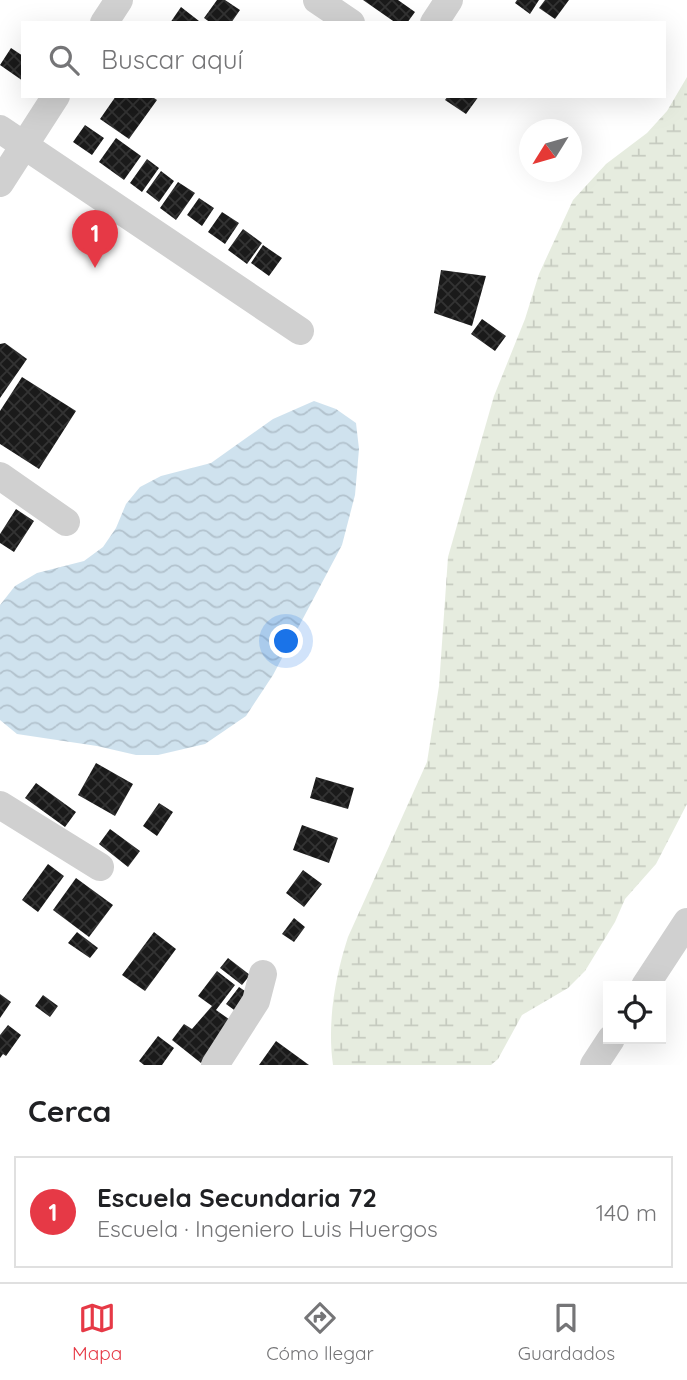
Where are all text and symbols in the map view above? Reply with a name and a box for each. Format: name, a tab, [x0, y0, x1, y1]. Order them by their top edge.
search box	[21, 21, 666, 98]
icon: search	[45, 41, 83, 79]
text: Buscar aquí	[101, 43, 243, 76]
north arrow	[519, 119, 582, 182]
pin: 1	[72, 210, 118, 268]
your location	[269, 624, 303, 658]
map controls	[603, 981, 666, 1044]
button: locate	[603, 981, 666, 1044]
text: Cerca	[28, 1092, 111, 1130]
text: Escuela Secundaria 72	[97, 1181, 377, 1214]
text: 1	[49, 1198, 57, 1227]
text: 140 m	[596, 1198, 657, 1227]
text: Escuela · Ingeniero Luis Huergos	[97, 1214, 438, 1243]
tab: Mapa	[72, 1299, 122, 1365]
tab: Cómo llegar	[266, 1299, 374, 1365]
tab: Guardados	[518, 1299, 615, 1365]

